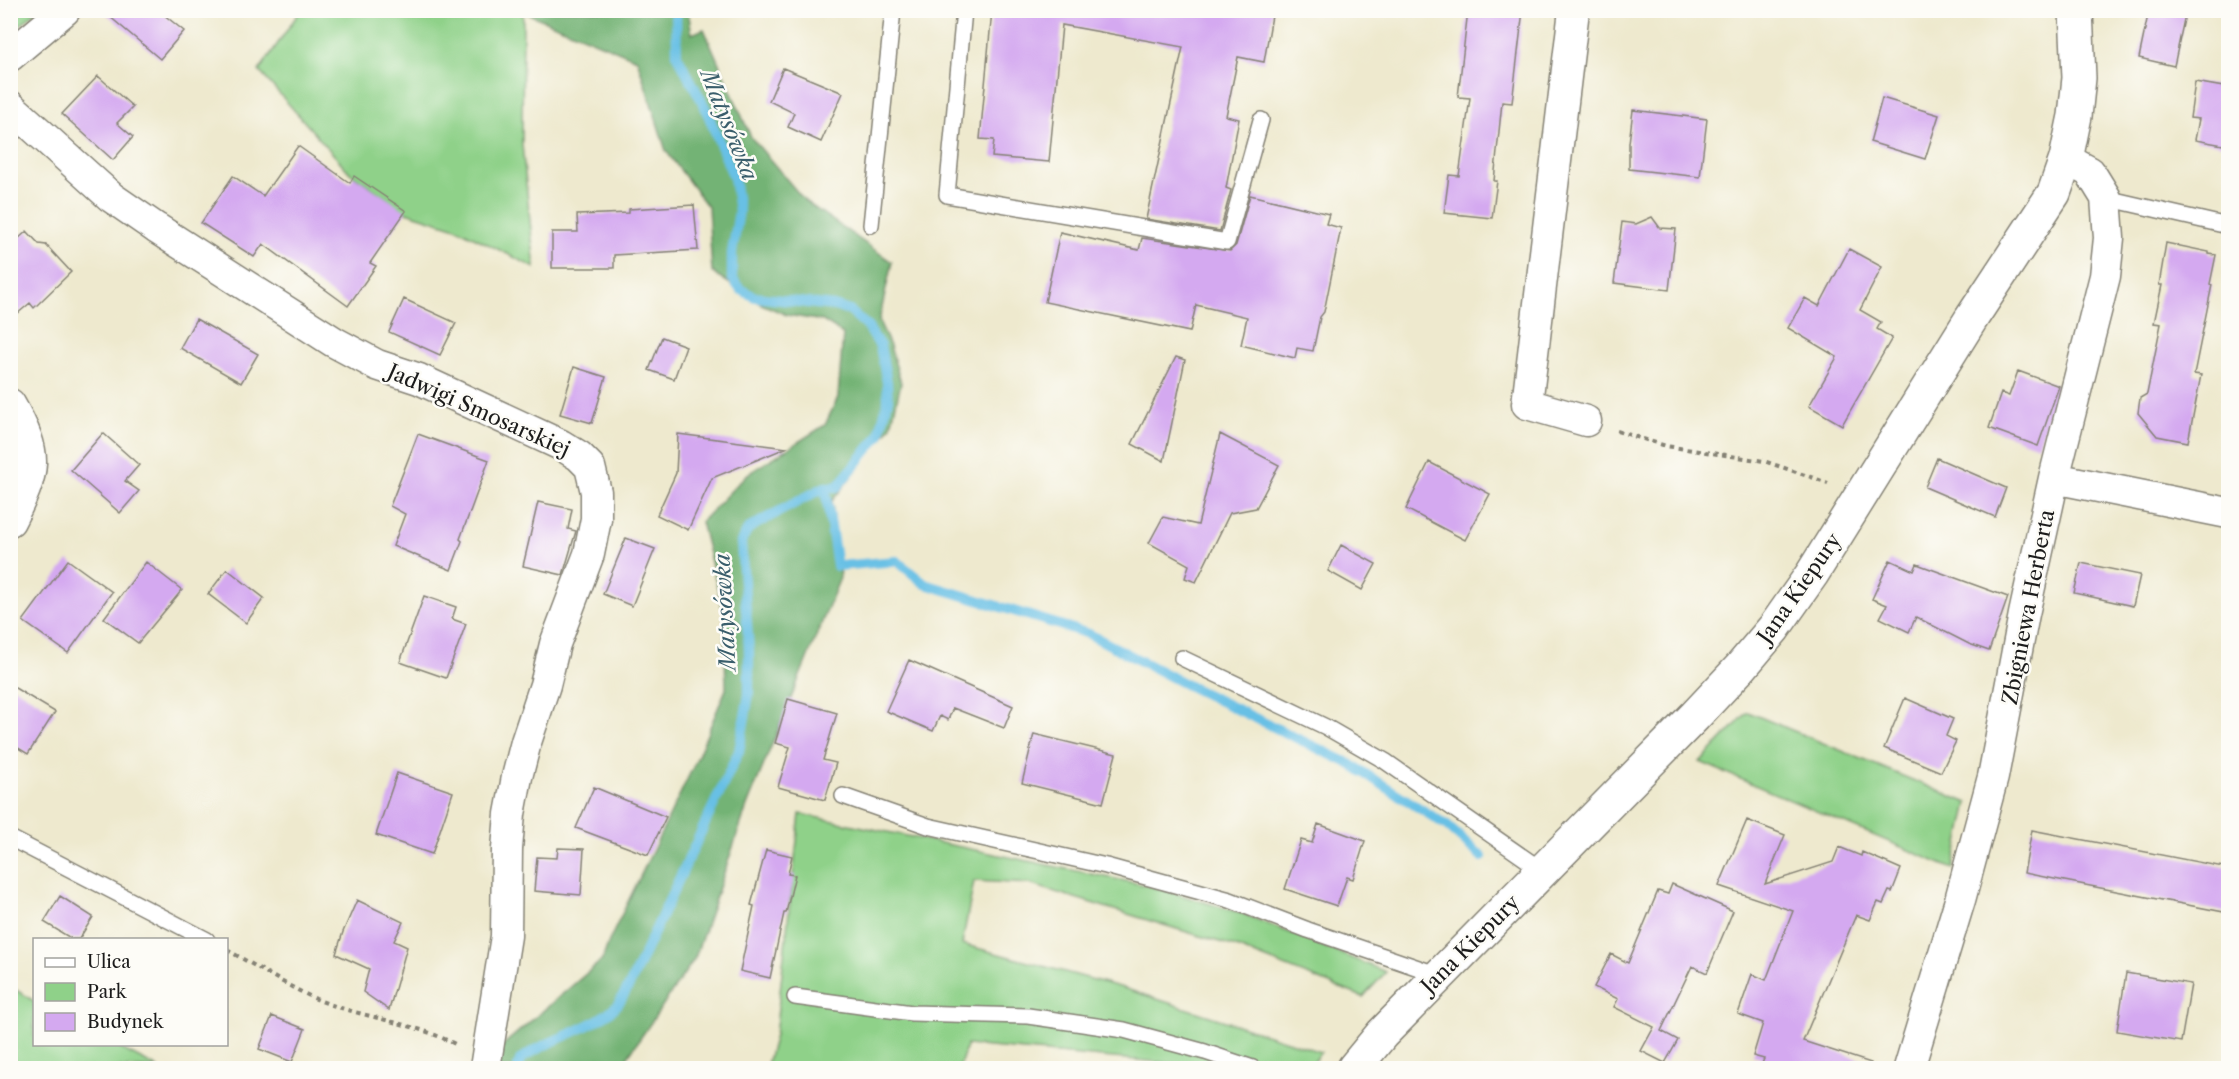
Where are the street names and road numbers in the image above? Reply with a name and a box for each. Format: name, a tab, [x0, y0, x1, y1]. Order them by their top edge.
street label: Jadwigi Smosarskiej	[381, 357, 574, 462]
street label: Zbigniewa Herberta	[1997, 506, 2059, 707]
street label: Jana Kiepury	[1750, 528, 1846, 650]
street label: Jana Kiepury	[1414, 889, 1525, 1000]

